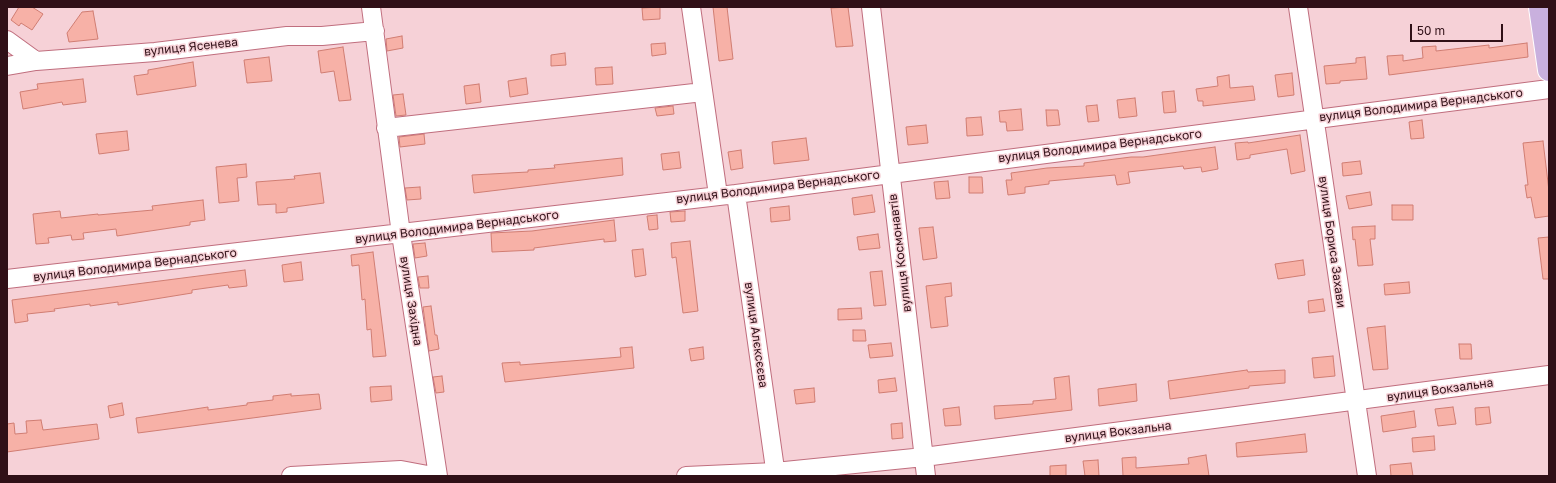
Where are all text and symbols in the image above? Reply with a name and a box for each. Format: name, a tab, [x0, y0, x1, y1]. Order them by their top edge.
scale bar	[1412, 16, 1505, 42]
text: 50 m	[1417, 23, 1445, 38]
street label: вулиця Ясенева	[143, 35, 239, 59]
street label: вулиця Володимира Вернадського	[1319, 85, 1523, 125]
street label: вулиця Володимира Вернадського	[998, 126, 1202, 166]
street label: вулиця Володимира Вернадського	[676, 167, 880, 207]
street label: вулиця Бориса Захави	[1316, 175, 1348, 309]
street label: вулиця Космонавтів	[886, 193, 914, 313]
street label: вулиця Володимира Вернадського	[355, 207, 559, 247]
street label: вулиця Володимира Вернадського	[33, 245, 237, 285]
street label: вулиця Західна	[397, 255, 425, 347]
street label: вулиця Алєксєєва	[741, 281, 771, 389]
street label: вулиця Вокзальна	[1386, 375, 1494, 405]
street label: вулиця Вокзальна	[1064, 418, 1172, 446]

